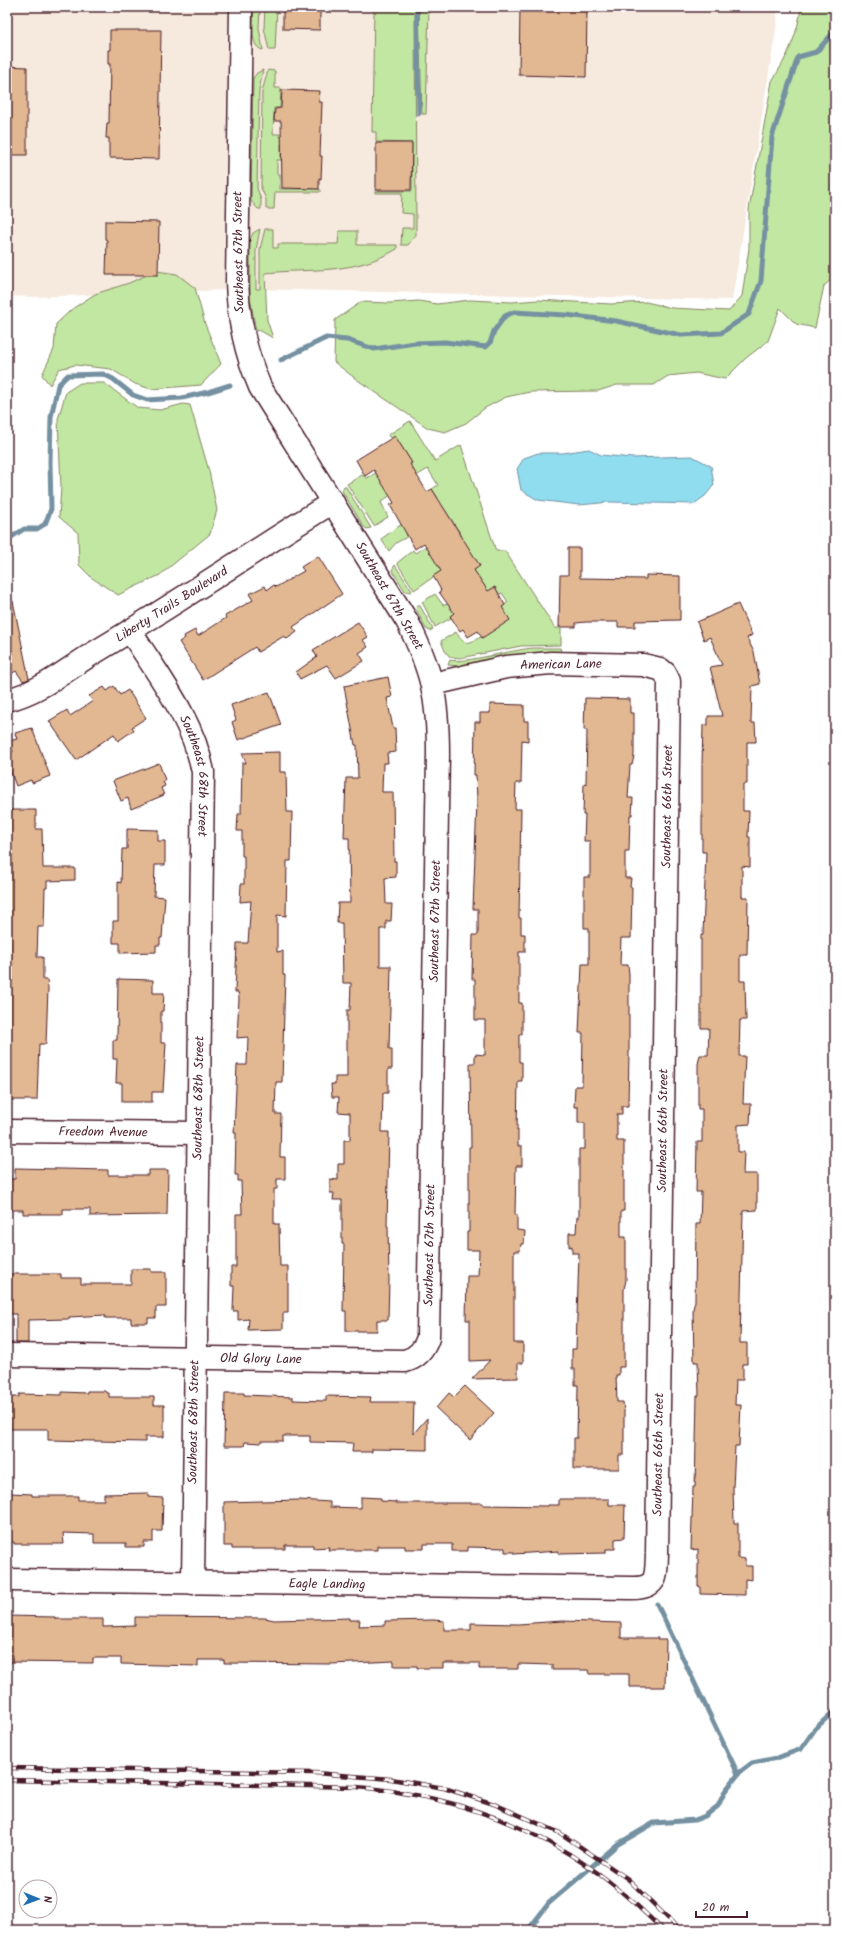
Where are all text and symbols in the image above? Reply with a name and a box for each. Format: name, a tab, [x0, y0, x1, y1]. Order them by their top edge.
street label: Southeast 67th Street	[227, 190, 251, 313]
street label: Southeast 67th Street	[349, 538, 429, 655]
street label: Liberty Trails Boulevard	[111, 561, 233, 648]
street label: American Lane	[520, 654, 602, 676]
street label: Southeast 68th Street	[174, 711, 214, 838]
street label: Southeast 66th Street	[656, 744, 679, 868]
street label: Southeast 67th Street	[424, 859, 447, 982]
street label: Southeast 68th Street	[187, 1035, 211, 1160]
street label: Southeast 66th Street	[651, 1068, 674, 1192]
street label: Freedom Avenue	[58, 1121, 148, 1143]
street label: Southeast 67th Street	[418, 1183, 441, 1306]
street label: Old Glory Lane	[220, 1348, 302, 1370]
street label: Southeast 68th Street	[182, 1359, 206, 1484]
street label: Southeast 66th Street	[647, 1392, 670, 1516]
street label: Eagle Landing	[288, 1573, 366, 1595]
north arrow	[18, 1879, 58, 1919]
scale bar	[696, 1893, 747, 1919]
text: N	[38, 1896, 56, 1903]
text: 20 m	[702, 1898, 730, 1917]

